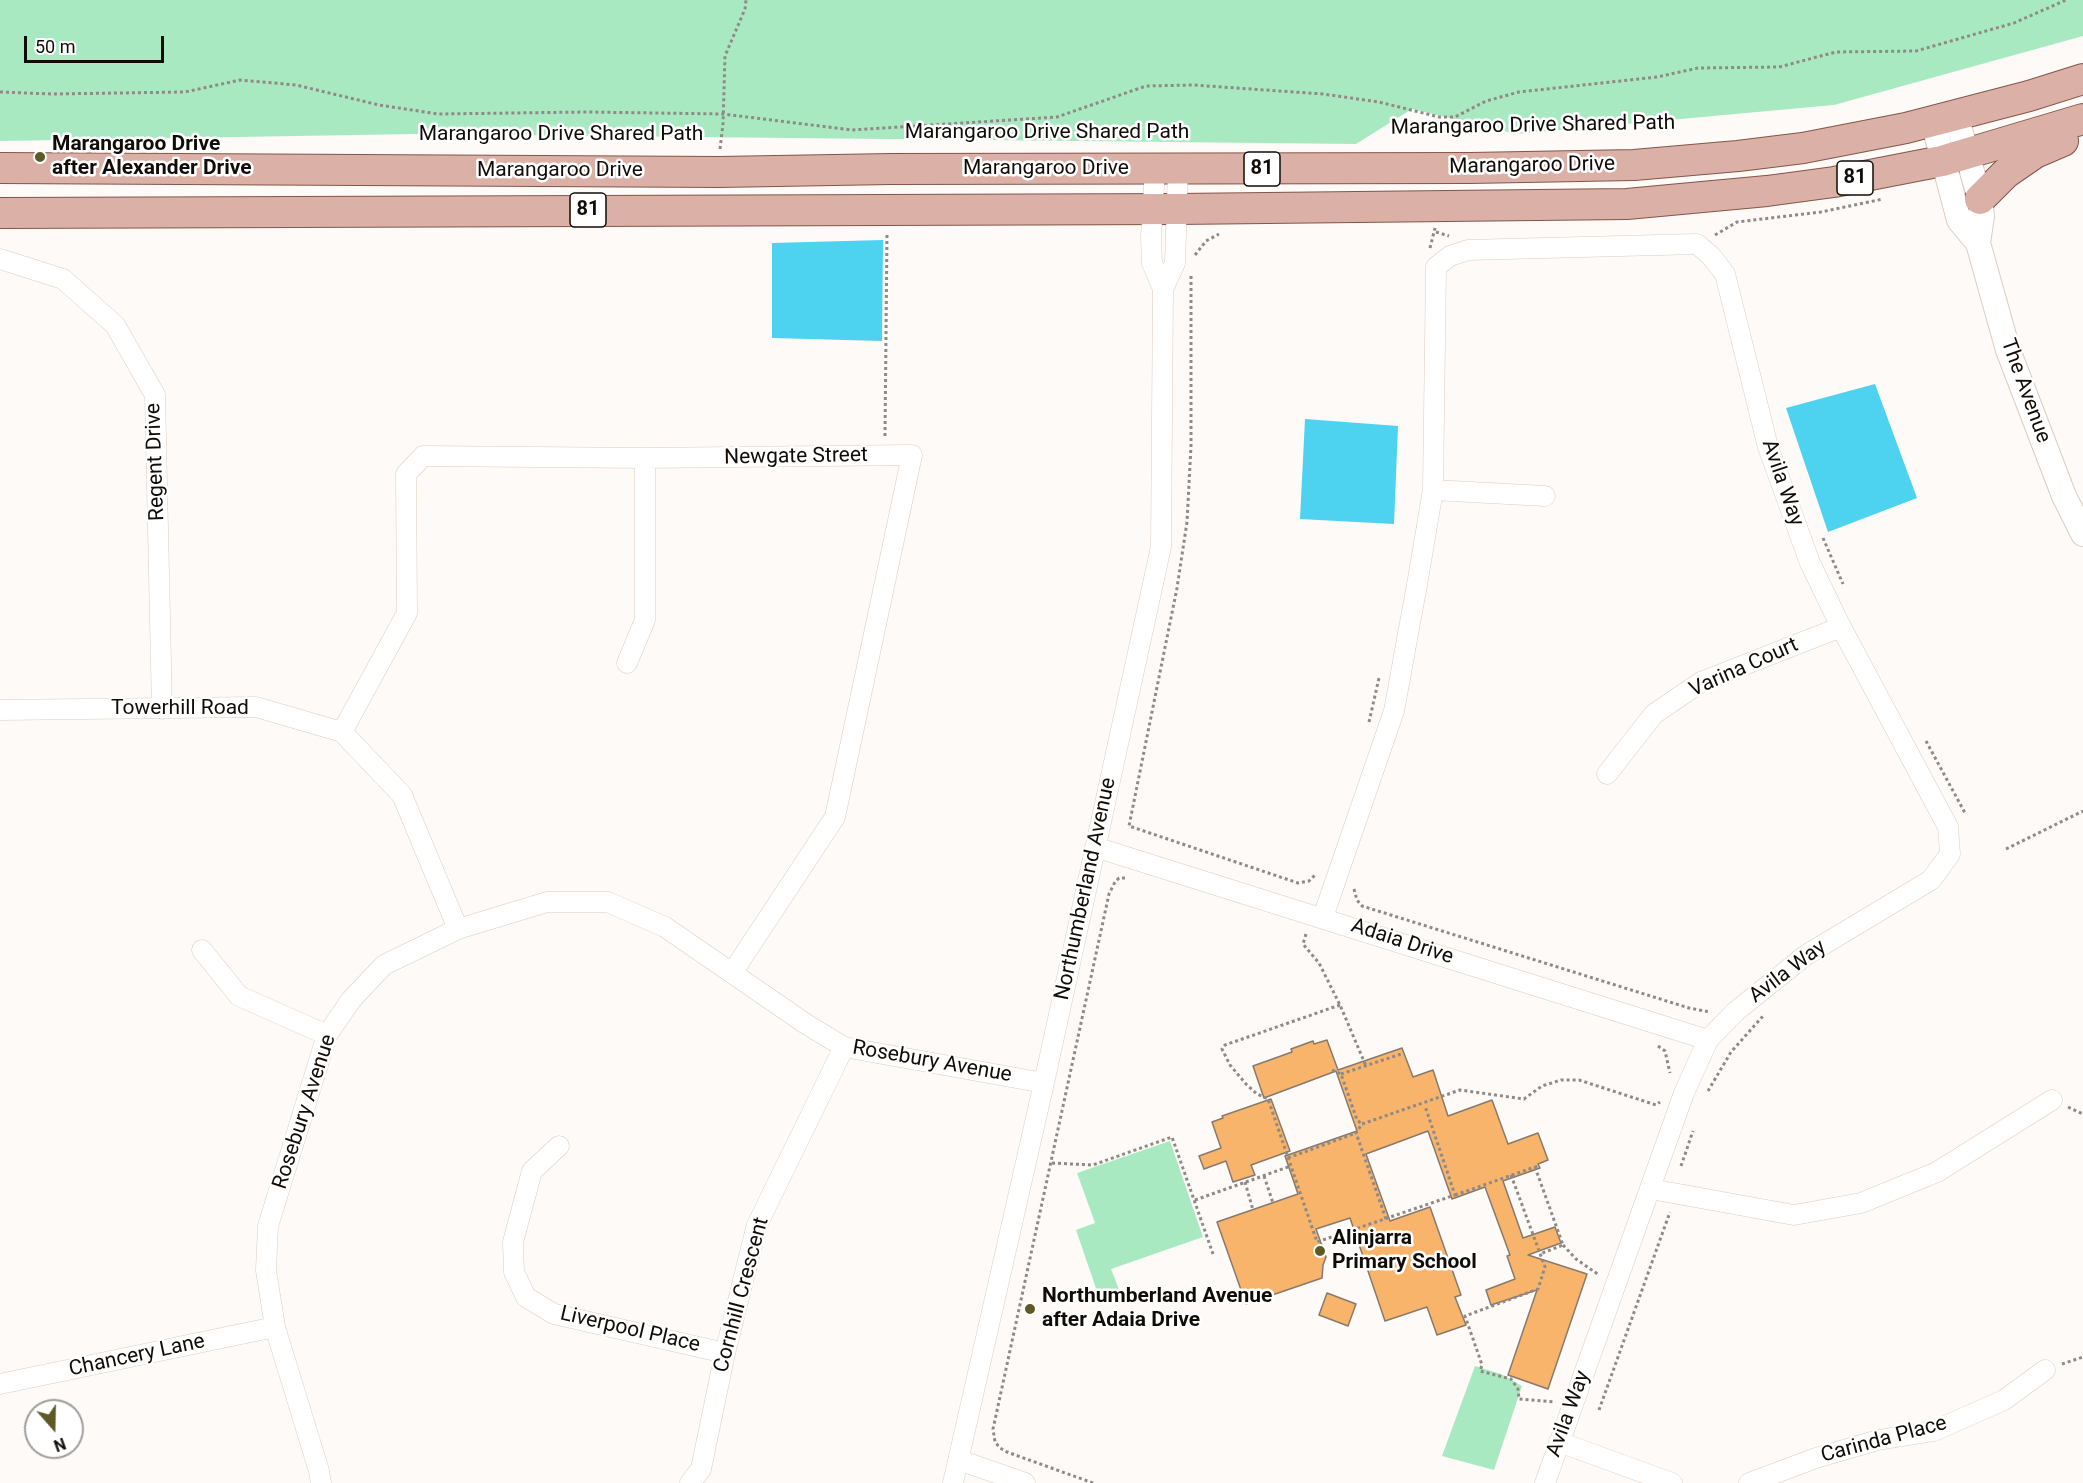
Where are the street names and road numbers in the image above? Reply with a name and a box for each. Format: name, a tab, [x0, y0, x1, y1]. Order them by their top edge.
street label: Marangaroo Drive Shared Path	[1390, 111, 1676, 141]
street label: Marangaroo Drive Shared Path	[905, 120, 1189, 146]
street label: Marangaroo Drive Shared Path	[419, 122, 703, 148]
road number: 81	[1244, 152, 1280, 186]
street label: Marangaroo Drive	[1449, 152, 1615, 180]
street label: Marangaroo Drive	[963, 156, 1129, 182]
street label: Marangaroo Drive	[477, 158, 643, 184]
road number: 81	[1837, 161, 1873, 195]
road number: 81	[570, 193, 606, 227]
street label: The Avenue	[1995, 335, 2055, 447]
street label: Regent Drive	[141, 403, 171, 521]
street label: Avila Way	[1755, 436, 1809, 530]
street label: Newgate Street	[724, 443, 868, 471]
street label: Varina Court	[1686, 633, 1802, 703]
street label: Towerhill Road	[111, 696, 249, 722]
street label: Northumberland Avenue	[1050, 775, 1122, 1003]
street label: Adaia Drive	[1348, 914, 1456, 970]
street label: Avila Way	[1745, 935, 1831, 1009]
street label: Rosebury Avenue	[268, 1031, 342, 1193]
street label: Rosebury Avenue	[850, 1036, 1014, 1088]
street label: Cornhill Crescent	[709, 1215, 775, 1375]
street label: Liverpool Place	[558, 1302, 702, 1358]
street label: Chancery Lane	[67, 1329, 207, 1383]
street label: Avila Way	[1542, 1368, 1596, 1460]
street label: Carinda Place	[1818, 1411, 1950, 1469]

